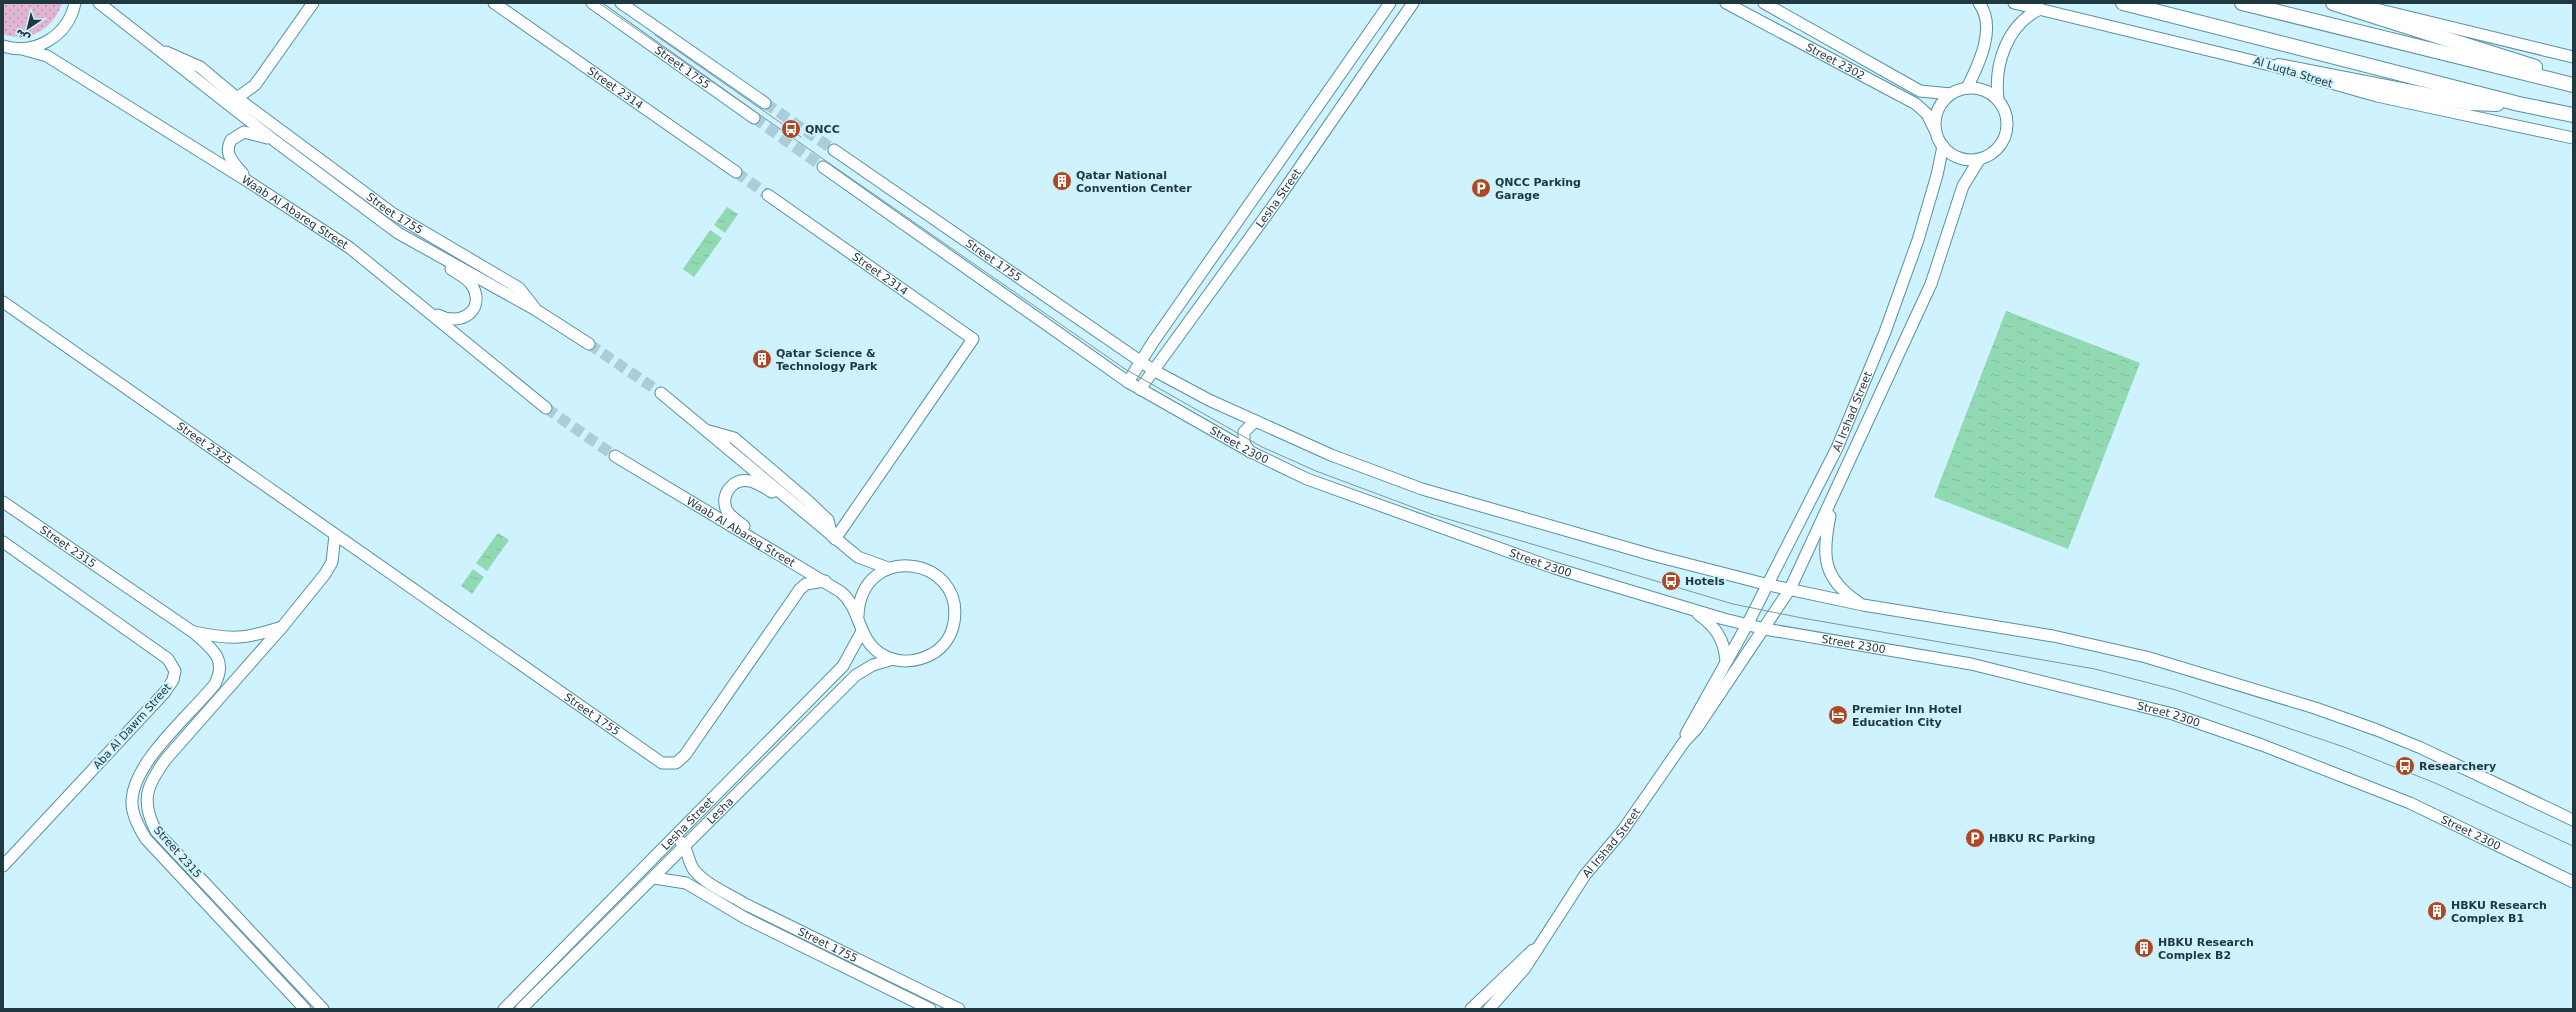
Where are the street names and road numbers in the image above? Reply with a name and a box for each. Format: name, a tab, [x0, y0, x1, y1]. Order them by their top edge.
street label: Street 2302	[1804, 41, 1867, 83]
street label: Street 1755	[652, 44, 712, 92]
street label: Al Luqta Street	[2252, 54, 2335, 91]
street label: Street 2314	[585, 64, 645, 112]
street label: Lesha Street	[1254, 166, 1304, 230]
street label: Waab Al Abareq Street	[239, 173, 351, 252]
street label: Street 1755	[364, 190, 425, 237]
street label: Street 1755	[963, 237, 1024, 284]
street label: Street 2314	[849, 250, 910, 298]
street label: Al Irshad Street	[1830, 369, 1875, 454]
street label: Street 2325	[174, 419, 235, 467]
street label: Street 2300	[1207, 424, 1271, 466]
street label: Waab Al Abareq Street	[684, 495, 798, 570]
street label: Street 2315	[37, 523, 98, 571]
street label: Street 2300	[1508, 546, 1573, 580]
street label: Street 2300	[1820, 633, 1887, 656]
street label: Aba Al Dawm Street	[91, 680, 175, 772]
street label: Street 1755	[562, 691, 622, 739]
street label: Street 2300	[2136, 699, 2202, 730]
street label: Lesha Street	[659, 794, 717, 853]
street label: Lesha	[704, 795, 736, 827]
street label: Al Irshad Street	[1580, 805, 1644, 880]
street label: Street 2300	[2439, 813, 2503, 853]
street label: Street 2315	[151, 824, 204, 881]
street label: Street 1755	[796, 925, 860, 965]

